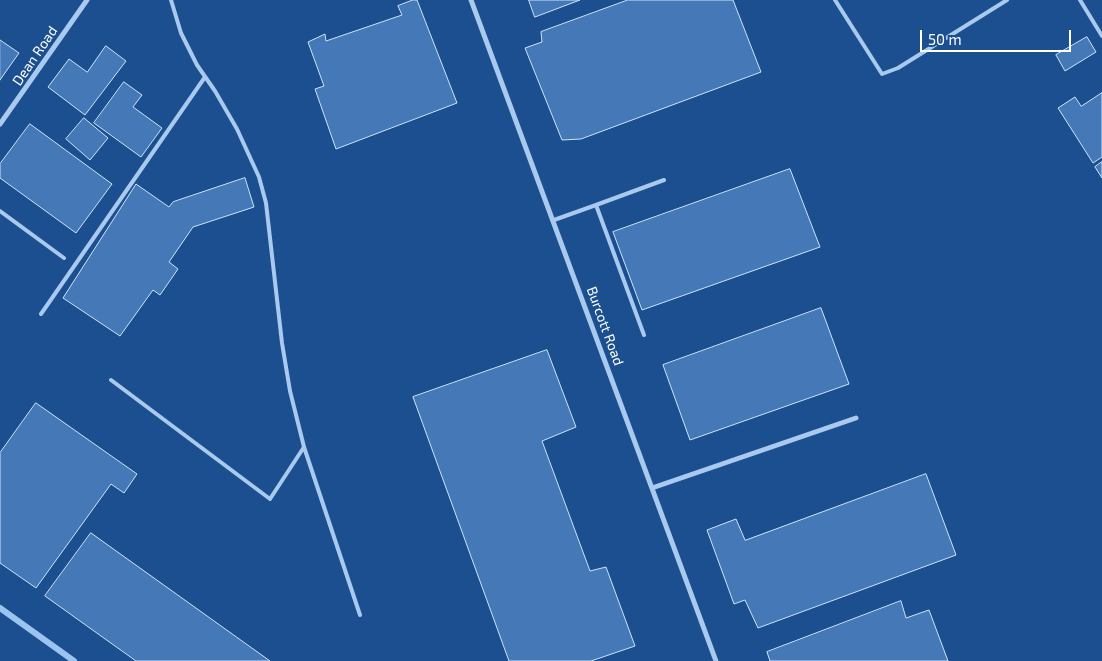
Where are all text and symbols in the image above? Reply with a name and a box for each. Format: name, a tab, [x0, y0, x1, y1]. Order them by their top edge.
scale bar	[922, 20, 1073, 52]
street label: Dean Road	[9, 23, 61, 89]
text: 50 m	[928, 30, 962, 48]
street label: Burcott Road	[583, 284, 627, 368]

